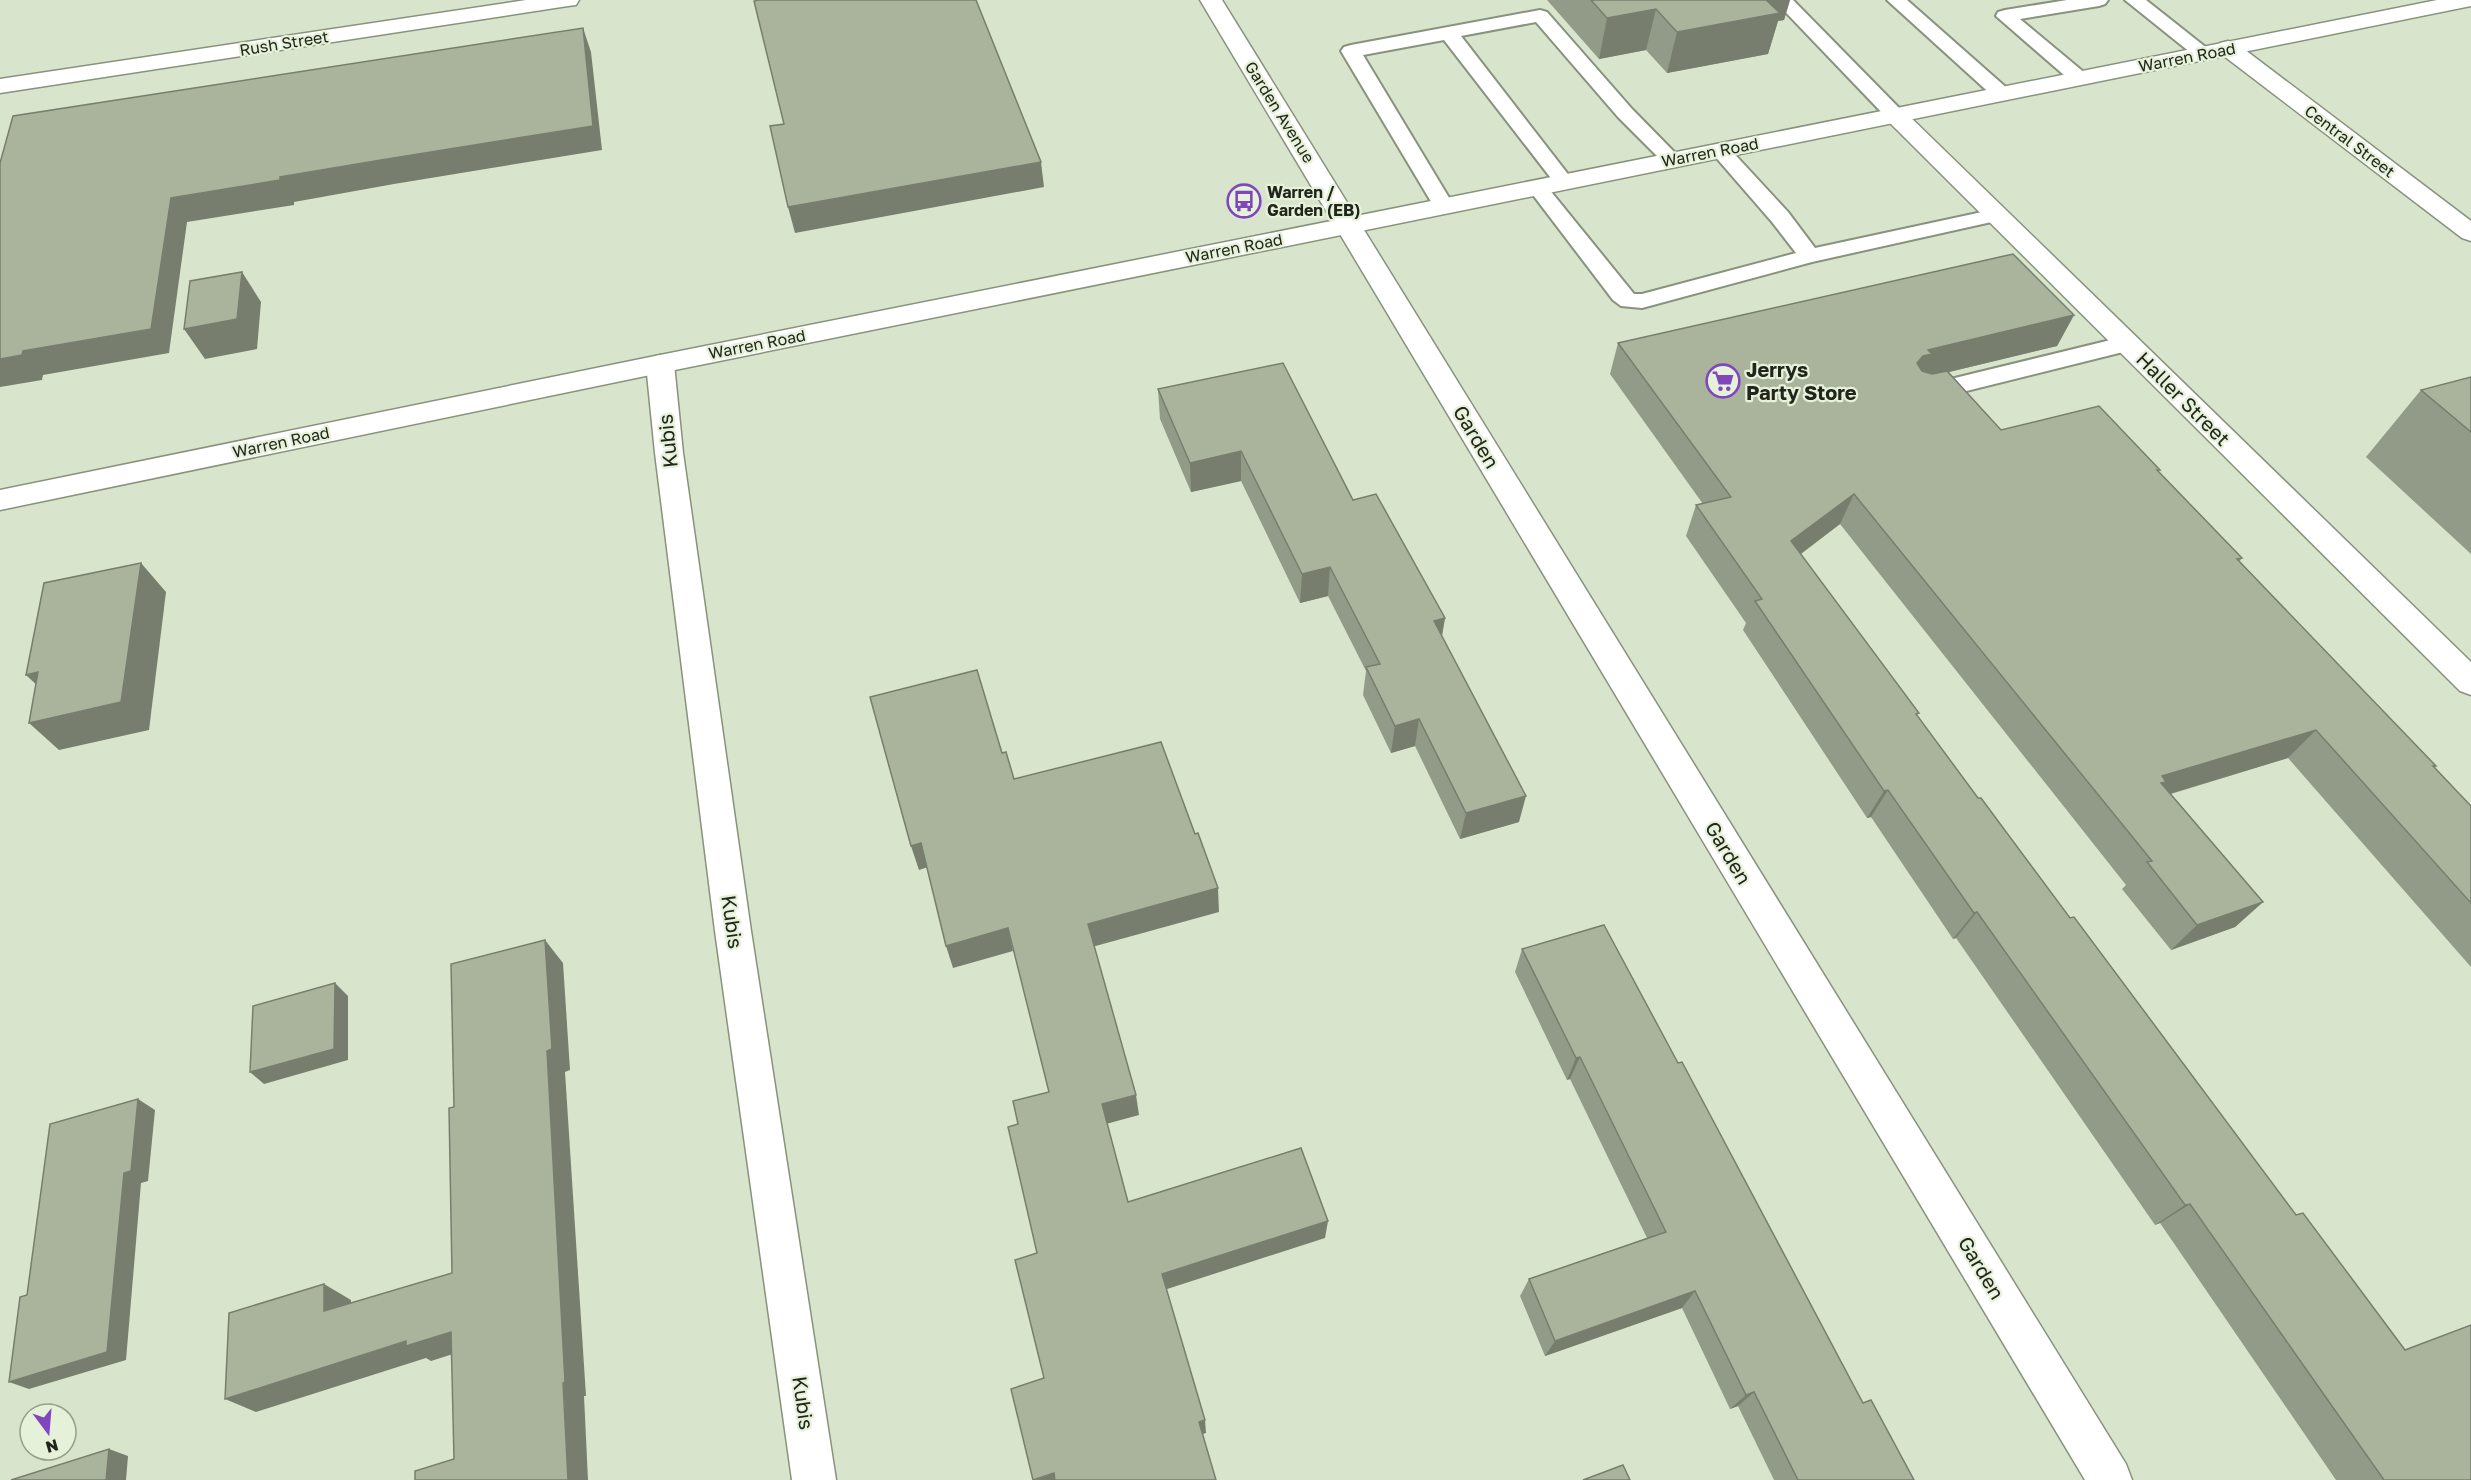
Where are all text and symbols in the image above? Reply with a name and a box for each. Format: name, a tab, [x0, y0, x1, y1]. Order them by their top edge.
street label: Rush Street	[238, 26, 330, 60]
street label: Warren Road	[2137, 38, 2237, 76]
street label: Garden Avenue	[1241, 58, 1319, 166]
street label: Central Street	[2301, 101, 2399, 181]
street label: Warren Road	[1660, 133, 1760, 171]
place label: Warren / Garden (EB)	[1267, 182, 1360, 220]
bus stop icon: Warren / Garden (EB)	[1226, 183, 1262, 219]
street label: Warren Road	[1184, 229, 1284, 267]
street label: Warren Road	[707, 325, 807, 363]
street label: Haller Street	[2132, 346, 2236, 450]
place label: Jerrys Party Store	[1746, 357, 1857, 404]
supermarket icon: Jerrys Party Store	[1705, 363, 1741, 399]
street label: Garden	[1449, 401, 1505, 472]
street label: Kubis	[652, 413, 682, 469]
street label: Warren Road	[231, 422, 331, 462]
street label: Garden	[1701, 817, 1757, 888]
street label: Kubis	[717, 894, 749, 950]
street label: Garden	[1954, 1232, 2010, 1303]
street label: Kubis	[788, 1375, 820, 1431]
north arrow	[18, 1402, 78, 1462]
text: N	[44, 1435, 61, 1458]

